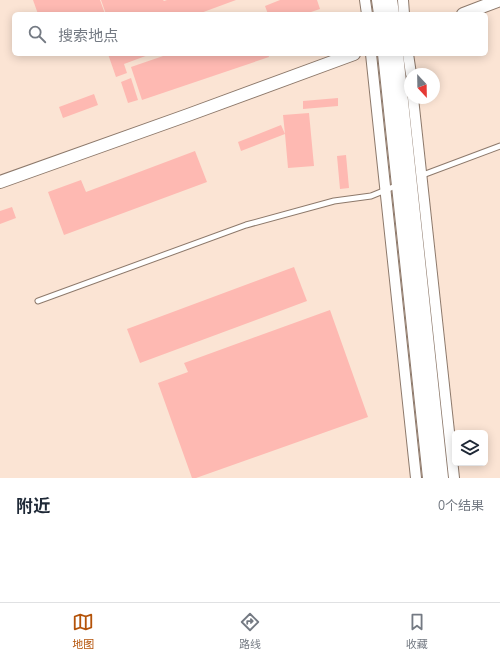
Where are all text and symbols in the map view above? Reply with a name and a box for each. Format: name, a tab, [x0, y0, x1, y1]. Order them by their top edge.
search box	[12, 12, 488, 56]
icon: search	[26, 23, 48, 45]
text: 搜索地点	[58, 26, 118, 45]
north arrow	[404, 68, 440, 104]
map controls	[452, 430, 488, 466]
button: layers	[452, 430, 488, 466]
text: 附近	[16, 495, 50, 517]
text: 0个结果	[438, 497, 484, 514]
tab: 地图	[72, 611, 94, 651]
tab: 路线	[239, 611, 261, 651]
tab: 收藏	[406, 611, 428, 651]

